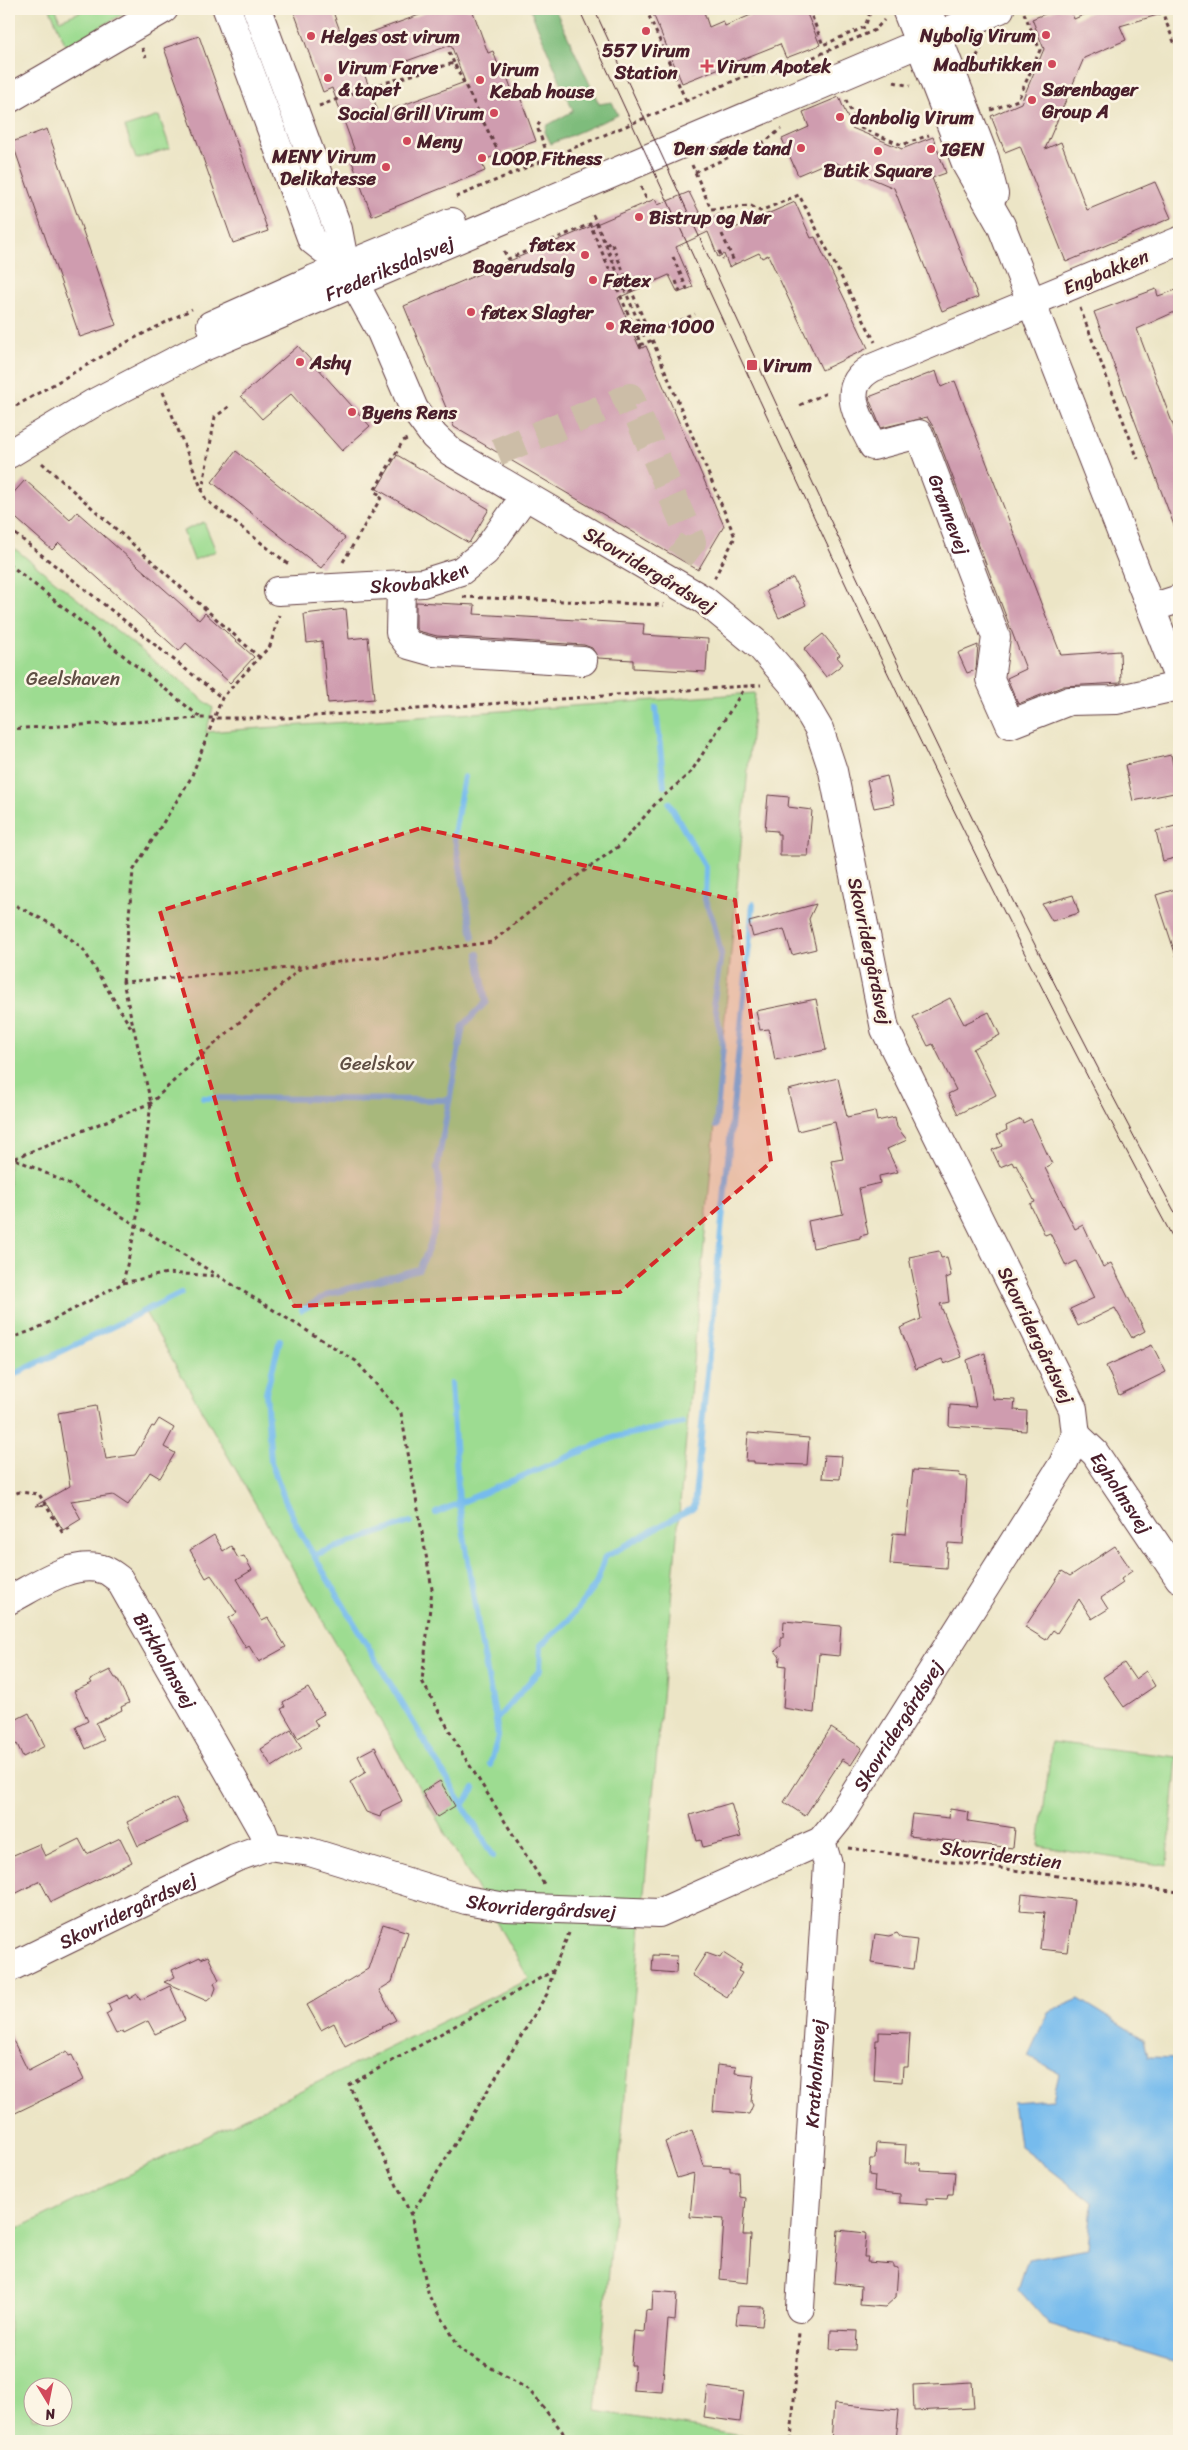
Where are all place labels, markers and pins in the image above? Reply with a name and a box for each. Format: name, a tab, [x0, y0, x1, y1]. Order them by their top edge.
place label: Nybolig Virum	[919, 19, 1036, 52]
place label: Helges ost virum	[320, 20, 460, 53]
marker: 557 Virum Station	[640, 25, 652, 37]
marker: Nybolig Virum	[1040, 29, 1052, 41]
marker: Helges ost virum	[305, 30, 317, 42]
place label: 557 Virum Station	[602, 34, 690, 89]
place label: Madbutikken	[932, 48, 1043, 81]
place label: Virum Apotek	[717, 50, 832, 83]
place label: Virum Farve & tapet	[338, 51, 439, 106]
place label: Virum Kebab house	[489, 53, 595, 108]
marker: Madbutikken	[1046, 58, 1058, 70]
marker: Virum Apotek	[701, 60, 713, 72]
marker: Virum Farve & tapet	[322, 72, 334, 84]
place label: Sørenbager Group A	[1041, 73, 1140, 128]
marker: Virum Kebab house	[474, 74, 486, 86]
marker: Sørenbager Group A	[1026, 94, 1038, 106]
place label: Social Grill Virum	[337, 97, 484, 130]
place label: danbolig Virum	[850, 101, 974, 134]
marker: Social Grill Virum	[488, 107, 500, 119]
marker: danbolig Virum	[834, 111, 846, 123]
place label: Meny	[416, 125, 464, 158]
place label: Den søde tand	[673, 132, 793, 165]
place label: IGEN	[940, 133, 985, 166]
marker: Meny	[401, 135, 413, 147]
place label: MENY Virum Delikatesse	[271, 140, 376, 195]
place label: LOOP Fitness	[492, 142, 603, 175]
marker: Den søde tand	[795, 142, 807, 154]
marker: IGEN	[925, 143, 937, 155]
marker: Butik Square	[872, 145, 884, 157]
marker: LOOP Fitness	[476, 152, 488, 164]
place label: Butik Square	[823, 154, 933, 187]
marker: MENY Virum Delikatesse	[380, 161, 392, 173]
place label: Bistrup og Nør	[649, 201, 772, 234]
marker: Bistrup og Nør	[633, 211, 645, 223]
place label: føtex Bagerudsalg	[473, 228, 576, 283]
marker: føtex Bagerudsalg	[579, 249, 591, 261]
place label: Føtex	[602, 264, 652, 297]
marker: Føtex	[587, 274, 599, 286]
place label: føtex Slagter	[481, 296, 595, 329]
marker: føtex Slagter	[465, 306, 477, 318]
place label: Rema 1000	[619, 310, 715, 343]
marker: Rema 1000	[604, 320, 616, 332]
place label: Ashy	[309, 346, 352, 379]
place label: Virum	[763, 349, 813, 382]
marker: Ashy	[294, 356, 306, 368]
marker: Virum	[745, 358, 759, 372]
place label: Byens Rens	[362, 396, 458, 429]
marker: Byens Rens	[346, 406, 358, 418]

